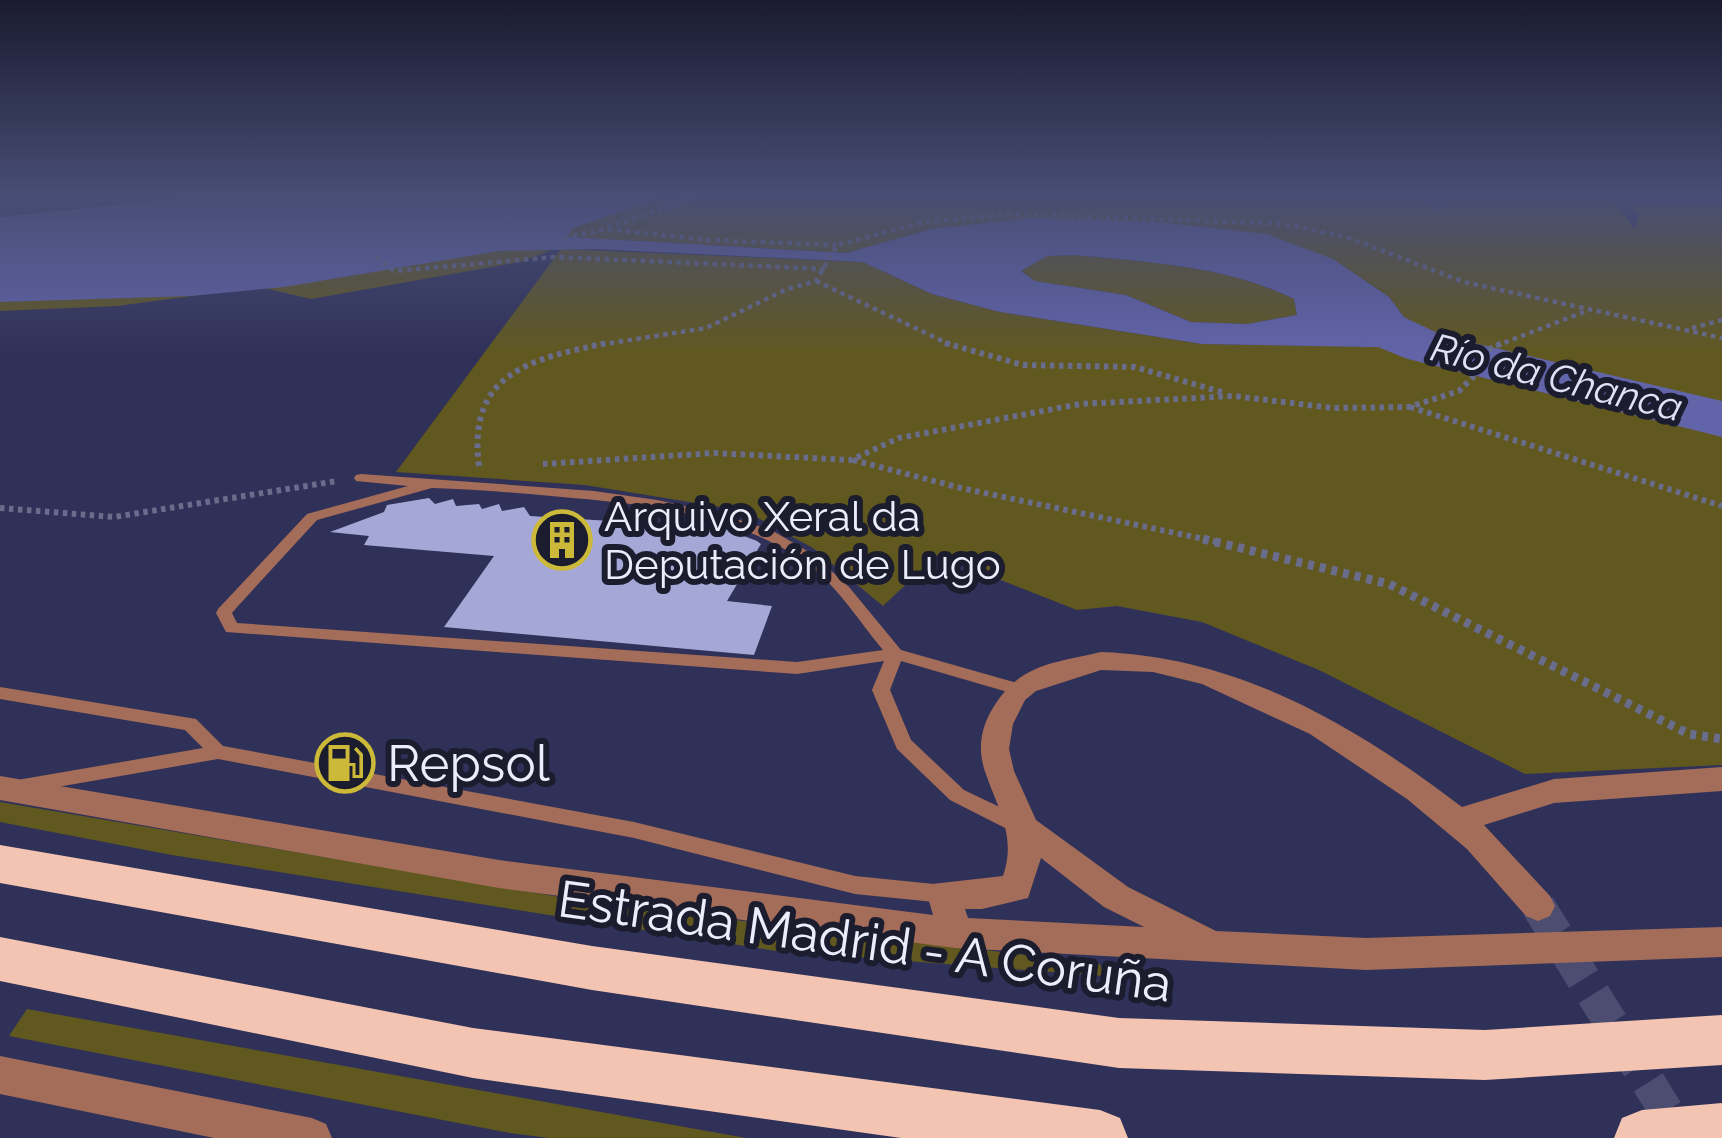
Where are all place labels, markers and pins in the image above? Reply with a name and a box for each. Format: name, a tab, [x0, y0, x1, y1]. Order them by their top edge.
place label: Arquivo Xeral da Deputación de Lugo	[604, 492, 1001, 589]
building icon: Arquivo Xeral da Deputación de Lugo	[531, 509, 593, 571]
fuel station icon: Repsol	[314, 732, 376, 794]
place label: Repsol	[387, 733, 550, 793]

